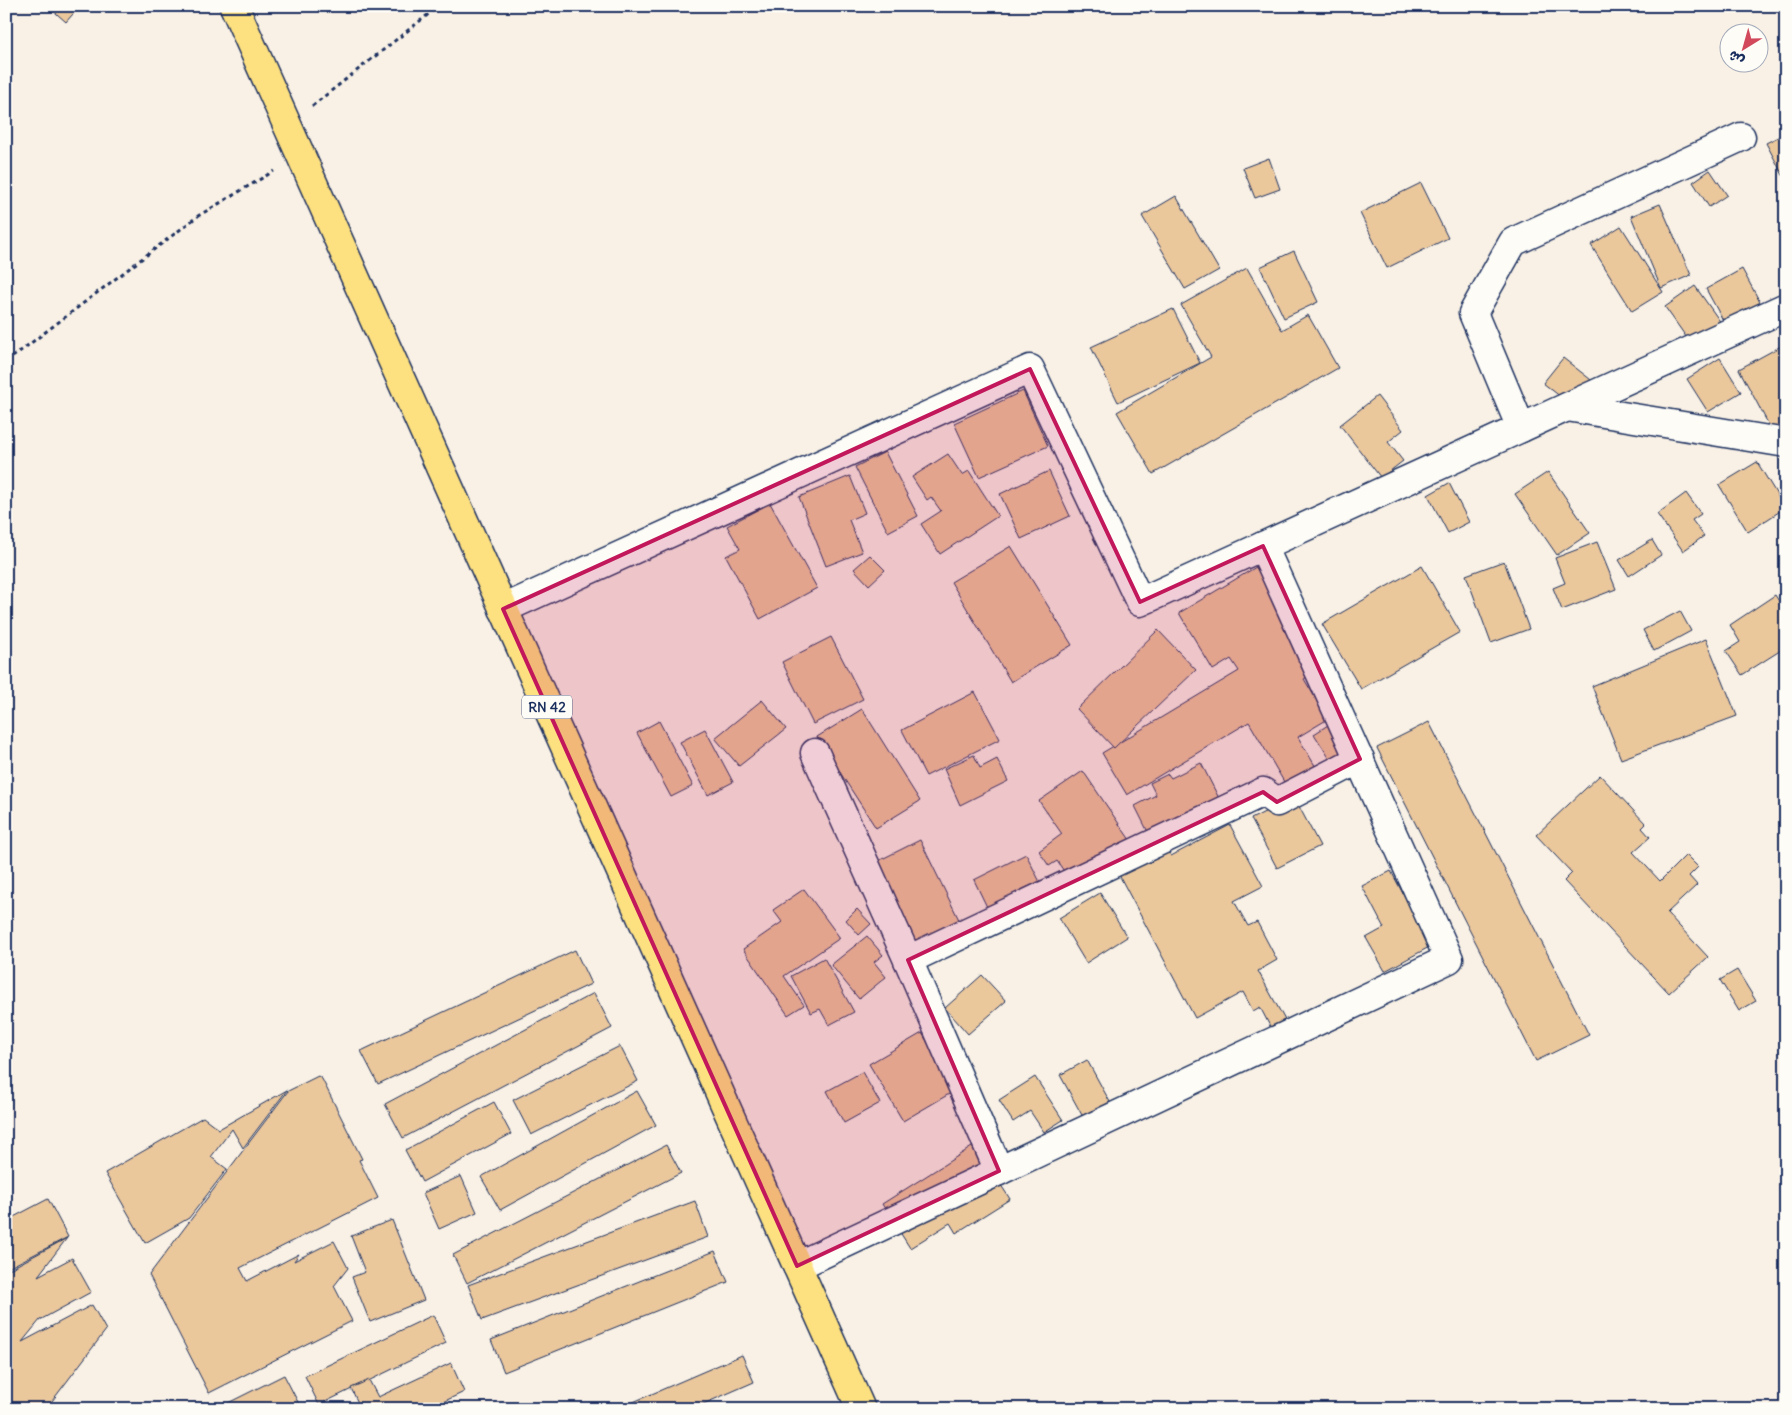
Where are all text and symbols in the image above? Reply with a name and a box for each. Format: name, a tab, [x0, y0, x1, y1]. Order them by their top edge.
north arrow	[1720, 22, 1770, 72]
text: ش	[1725, 47, 1748, 70]
road number: RN 42	[522, 696, 572, 719]

